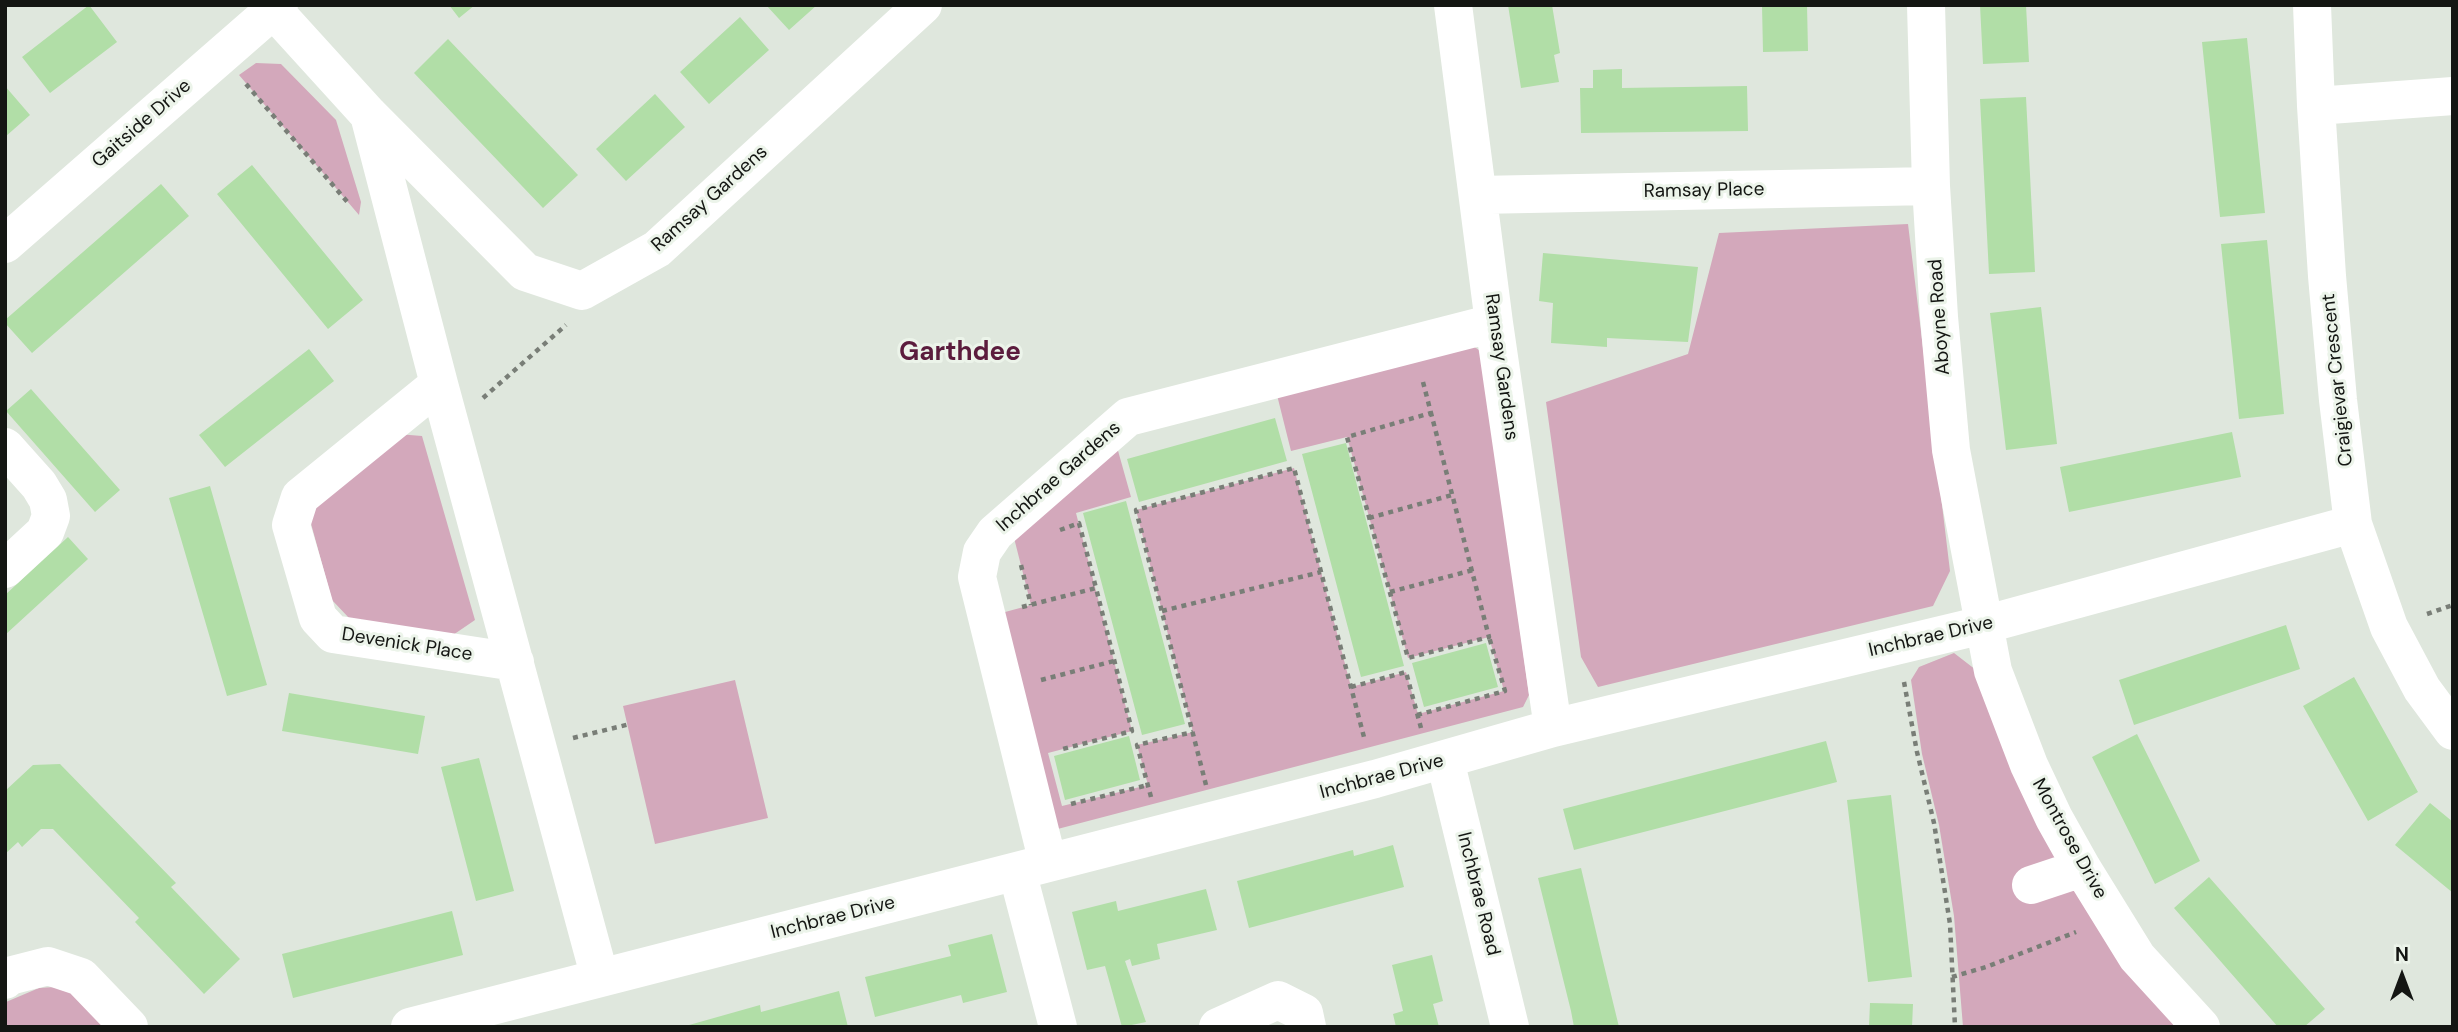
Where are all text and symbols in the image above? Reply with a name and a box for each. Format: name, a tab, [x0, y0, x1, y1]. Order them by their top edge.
street label: Gaitside Drive	[88, 75, 196, 173]
street label: Ramsay Gardens	[647, 141, 773, 257]
street label: Ramsay Place	[1643, 179, 1765, 203]
street label: Aboyne Road	[1925, 258, 1955, 376]
street label: Ramsay Gardens	[1479, 292, 1523, 442]
street label: Craigievar Crescent	[2318, 292, 2358, 468]
district label: Garthdee	[899, 337, 1021, 369]
street label: Inchbrae Gardens	[992, 417, 1126, 537]
street label: Inchbrae Drive	[1866, 612, 1996, 662]
street label: Devenick Place	[340, 623, 474, 667]
street label: Inchbrae Drive	[1318, 750, 1446, 804]
street label: Montrose Drive	[2027, 775, 2111, 903]
street label: Inchbrae Road	[1452, 830, 1504, 958]
street label: Inchbrae Drive	[769, 892, 897, 944]
north arrow	[2367, 941, 2437, 1011]
text: N	[2395, 942, 2409, 967]

